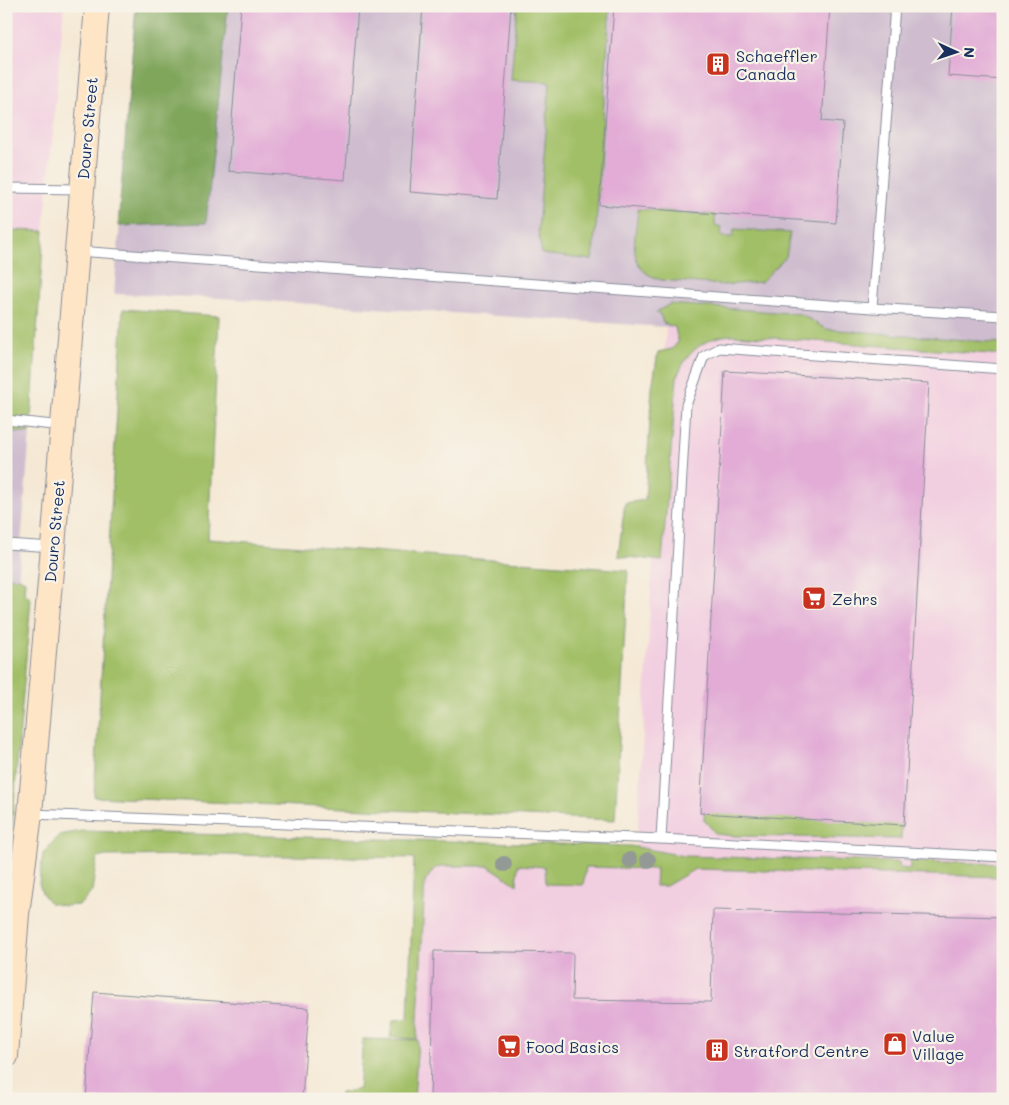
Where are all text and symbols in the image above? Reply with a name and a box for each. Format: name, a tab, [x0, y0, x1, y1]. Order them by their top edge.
north arrow	[932, 28, 982, 78]
place label: Schaeffler Canada	[736, 45, 818, 84]
text: N	[960, 47, 979, 59]
building icon: Schaeffler Canada	[705, 51, 731, 77]
street label: Douro Street	[72, 76, 102, 180]
street label: Douro Street	[39, 479, 69, 583]
supermarket icon: Zehrs	[801, 585, 827, 611]
place label: Zehrs	[832, 588, 878, 609]
place label: Value Village	[912, 1025, 964, 1064]
shop icon: Value Village	[882, 1031, 908, 1057]
supermarket icon: Food Basics	[496, 1033, 522, 1059]
place label: Food Basics	[526, 1036, 619, 1057]
building icon: Stratford Centre	[704, 1037, 730, 1063]
place label: Stratford Centre	[734, 1040, 869, 1061]

